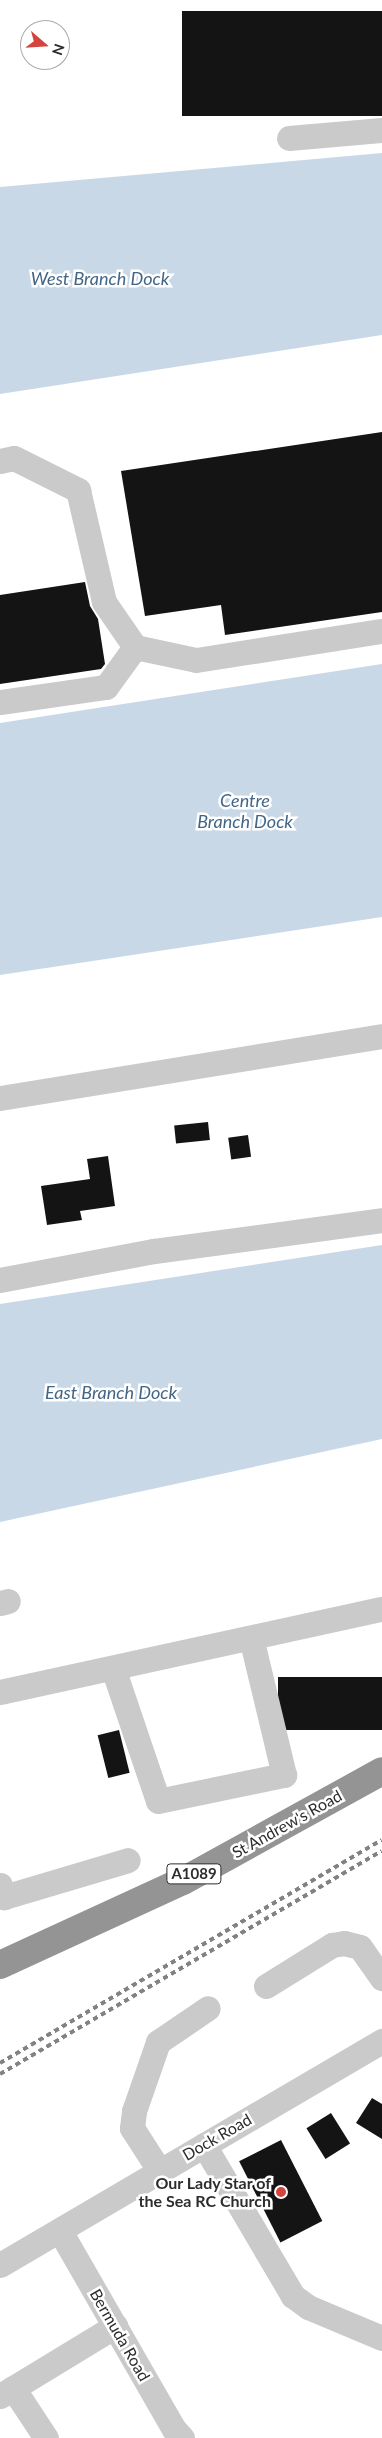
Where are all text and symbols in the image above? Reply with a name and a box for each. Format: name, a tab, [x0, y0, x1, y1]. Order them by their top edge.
north arrow	[20, 20, 70, 70]
text: N	[49, 42, 69, 58]
water label: West Branch Dock	[31, 267, 169, 289]
water label: Centre Branch Dock	[197, 790, 293, 832]
water label: East Branch Dock	[45, 1381, 177, 1403]
street label: St Andrew's Road	[229, 1786, 345, 1862]
road number: A1089	[165, 1862, 223, 1886]
street label: Dock Road	[179, 2110, 255, 2164]
place label: Our Lady Star of the Sea RC Church	[139, 2173, 271, 2211]
marker: Our Lady Star of the Sea RC Church	[275, 2186, 287, 2198]
street label: Bermuda Road	[86, 2286, 154, 2384]

